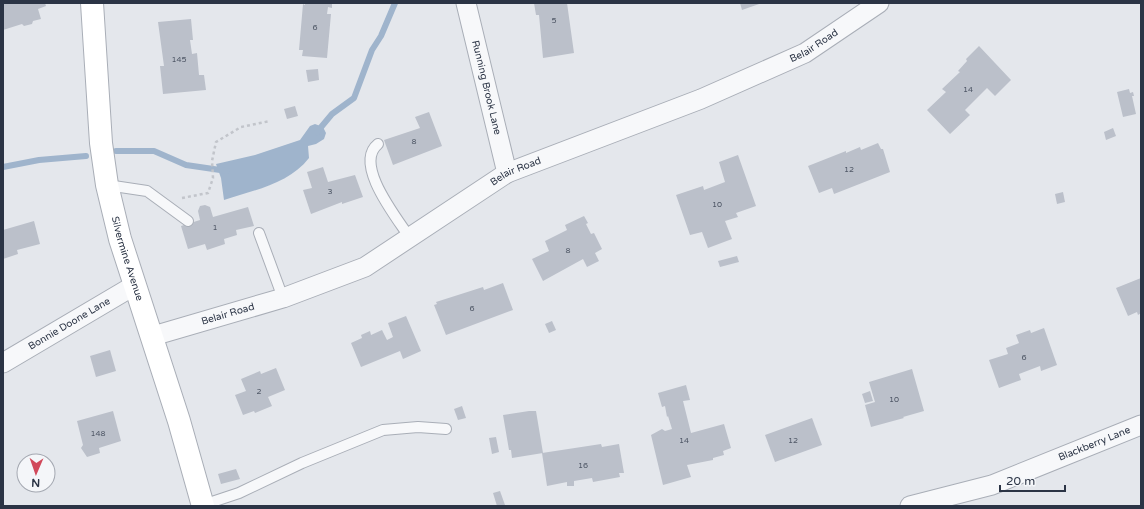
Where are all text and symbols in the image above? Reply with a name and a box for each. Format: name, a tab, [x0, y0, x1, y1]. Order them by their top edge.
house number: 5	[551, 16, 557, 25]
house number: 6	[312, 23, 318, 32]
street label: Belair Road	[788, 26, 840, 65]
street label: Running Brook Lane	[469, 39, 504, 136]
house number: 145	[171, 55, 187, 64]
house number: 14	[963, 85, 973, 94]
house number: 8	[411, 137, 417, 146]
street label: Belair Road	[488, 155, 543, 188]
house number: 12	[844, 165, 854, 174]
house number: 3	[327, 187, 333, 196]
house number: 10	[712, 200, 722, 209]
street label: Silvermine Avenue	[109, 215, 146, 303]
house number: 1	[212, 223, 218, 232]
house number: 8	[565, 246, 571, 255]
street label: Bonnie Doone Lane	[26, 295, 113, 353]
street label: Belair Road	[200, 301, 256, 328]
house number: 6	[469, 304, 475, 313]
house number: 6	[1021, 353, 1027, 362]
house number: 2	[256, 387, 262, 396]
house number: 10	[889, 395, 899, 404]
street label: Blackberry Lane	[1057, 424, 1132, 464]
house number: 148	[90, 429, 106, 438]
house number: 14	[679, 436, 689, 445]
house number: 12	[788, 436, 798, 445]
north arrow	[16, 453, 56, 493]
house number: 16	[578, 461, 588, 470]
scale bar	[1000, 467, 1065, 493]
text: 20 m	[1006, 474, 1035, 488]
text: N	[31, 476, 40, 489]

